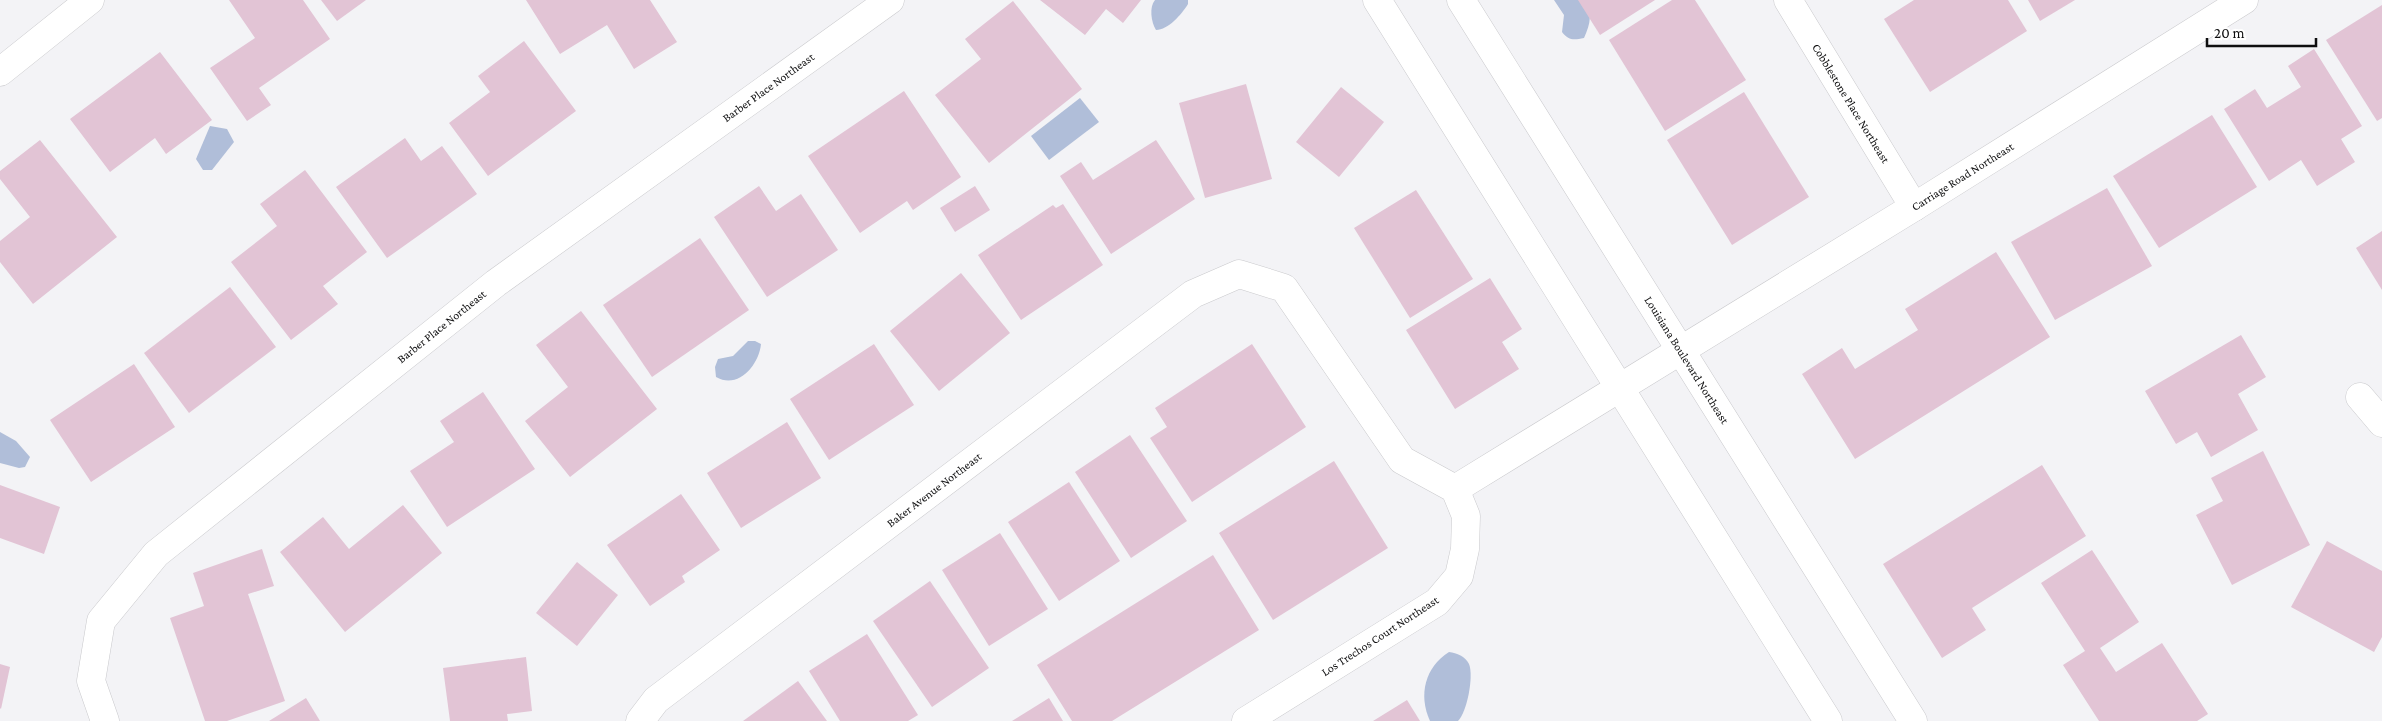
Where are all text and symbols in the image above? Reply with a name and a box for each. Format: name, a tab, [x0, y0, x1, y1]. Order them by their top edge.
scale bar	[2207, 15, 2316, 47]
text: 20 m	[2214, 25, 2245, 41]
street label: Cobblestone Place Northeast	[1809, 41, 1893, 167]
street label: Barber Place Northeast	[720, 49, 818, 125]
street label: Carriage Road Northeast	[1909, 139, 2017, 214]
street label: Barber Place Northeast	[394, 286, 490, 366]
street label: Louisiana Boulevard Northeast	[1641, 294, 1733, 427]
street label: Baker Avenue Northeast	[884, 449, 985, 530]
street label: Los Trechos Court Northeast	[1319, 592, 1442, 679]

